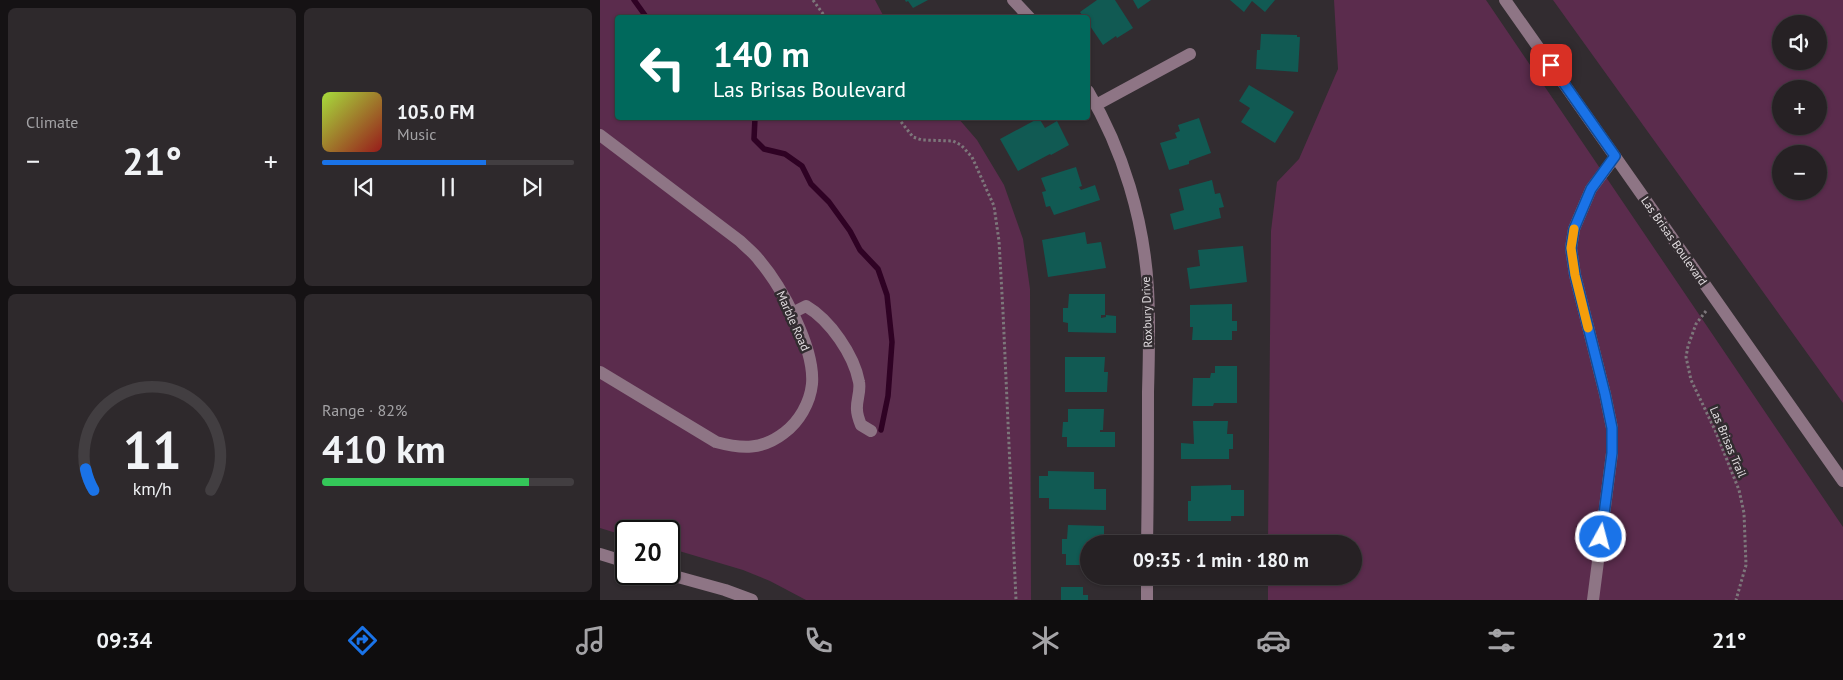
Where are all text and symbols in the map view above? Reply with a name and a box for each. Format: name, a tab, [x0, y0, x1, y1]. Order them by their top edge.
map controls	[1772, 15, 1827, 200]
button: sound	[1772, 15, 1827, 70]
text: 140 m	[713, 31, 810, 77]
icon: left	[630, 35, 695, 100]
pin	[1530, 44, 1572, 86]
icon: arrive	[1537, 51, 1565, 79]
text: Las Brisas Boulevard	[713, 75, 906, 103]
button: +	[1772, 80, 1827, 135]
text: 105.0 FM	[397, 100, 474, 124]
text: Climate	[26, 112, 78, 132]
text: Music	[397, 124, 437, 144]
text: 21°	[122, 136, 182, 185]
text: −	[26, 142, 40, 179]
text: +	[264, 142, 278, 179]
button: −	[1772, 145, 1827, 200]
icon: previous	[350, 173, 378, 201]
icon: pause	[434, 173, 462, 201]
icon: next	[518, 173, 546, 201]
street label: Las Brisas Boulevard	[1638, 193, 1711, 288]
street label: Roxbury Drive	[1138, 276, 1155, 348]
street label: Marble Road	[774, 288, 813, 353]
text: Range · 82%	[322, 400, 407, 420]
street label: Las Brisas Trail	[1707, 404, 1750, 480]
text: 11	[123, 416, 181, 483]
text: 410 km	[322, 424, 446, 473]
text: km/h	[132, 477, 172, 500]
position arrow	[1574, 510, 1626, 562]
speed limit sign: 20	[615, 520, 680, 585]
text: 09:35 · 1 min · 180 m	[1133, 548, 1309, 572]
icon: directions	[345, 623, 380, 658]
icon: music	[573, 623, 608, 658]
icon: phone	[801, 623, 836, 658]
icon: climate	[1028, 623, 1063, 658]
icon: car	[1256, 623, 1291, 658]
icon: filters	[1484, 623, 1519, 658]
text: 09:34	[96, 626, 152, 654]
text: 21°	[1712, 626, 1746, 654]

